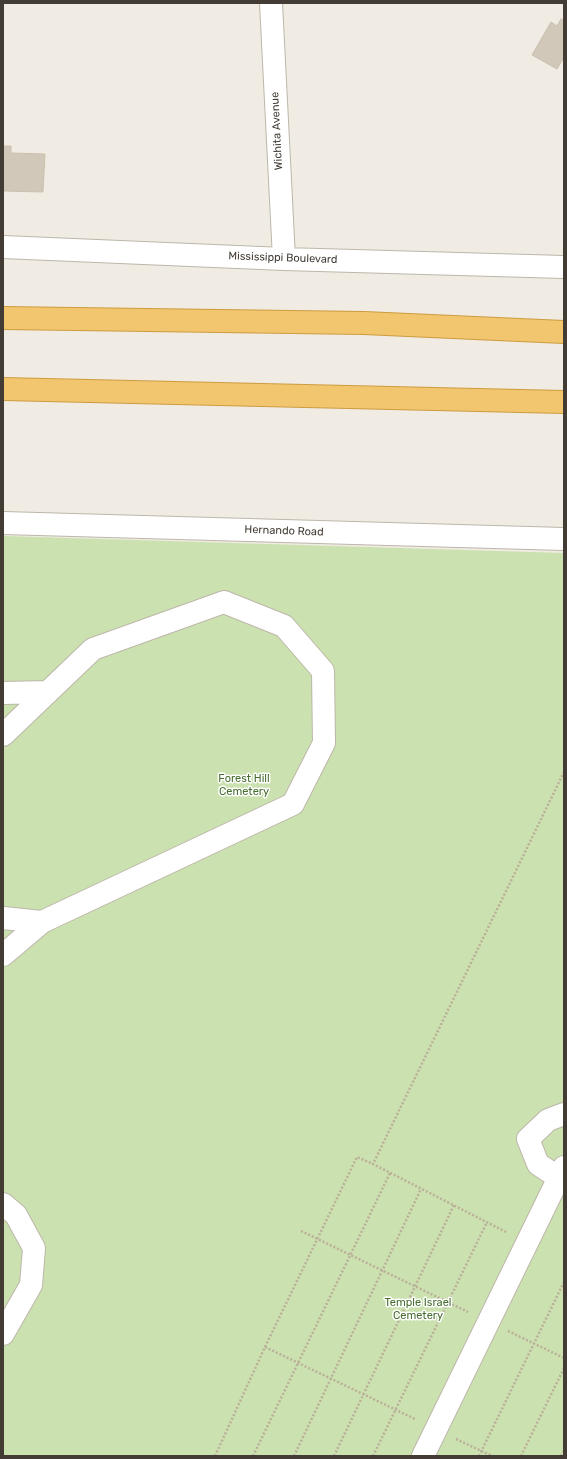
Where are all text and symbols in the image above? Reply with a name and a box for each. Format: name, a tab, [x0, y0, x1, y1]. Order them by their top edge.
street label: Wichita Avenue	[268, 91, 286, 171]
street label: Mississippi Boulevard	[228, 250, 338, 266]
street label: Hernando Road	[244, 523, 324, 539]
park label: Forest Hill Cemetery	[218, 772, 270, 798]
park label: Temple Israel Cemetery	[385, 1296, 451, 1322]

